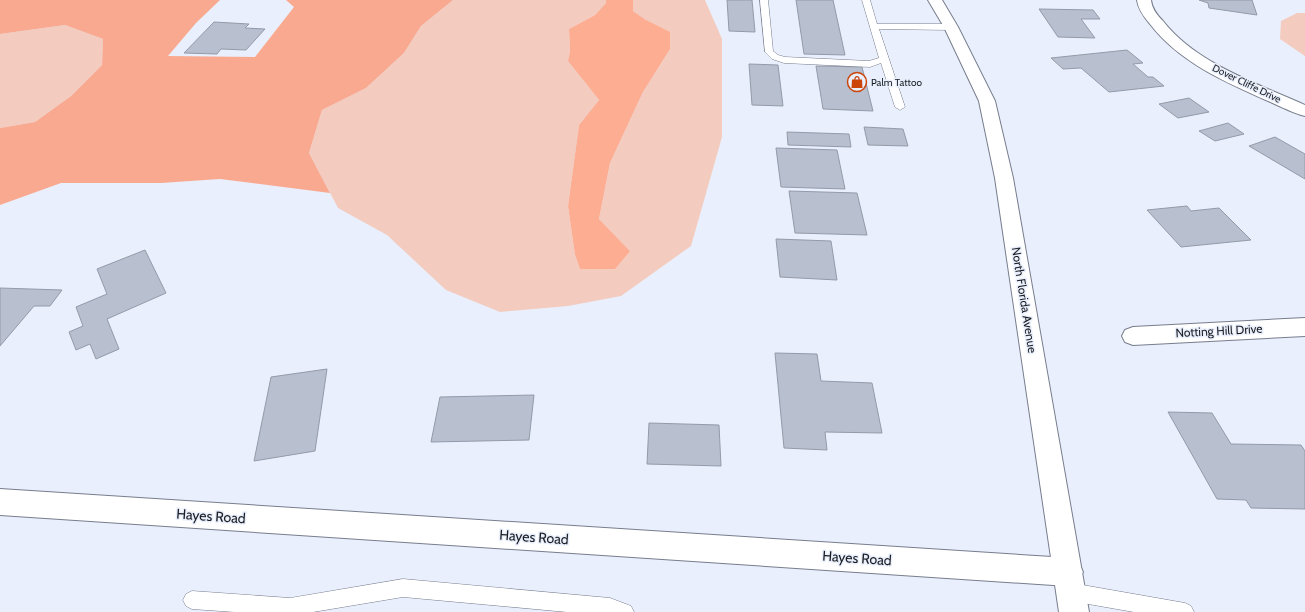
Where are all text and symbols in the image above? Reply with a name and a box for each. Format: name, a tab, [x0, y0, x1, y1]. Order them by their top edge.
street label: Dover Cliffe Drive	[1210, 61, 1283, 106]
shop icon: Palm Tattoo	[846, 71, 868, 93]
place label: Palm Tattoo	[871, 76, 922, 89]
street label: North Florida Avenue	[1009, 246, 1040, 354]
street label: Notting Hill Drive	[1175, 321, 1263, 340]
street label: Hayes Road	[176, 505, 246, 527]
street label: Hayes Road	[499, 526, 569, 548]
street label: Hayes Road	[822, 547, 892, 569]

